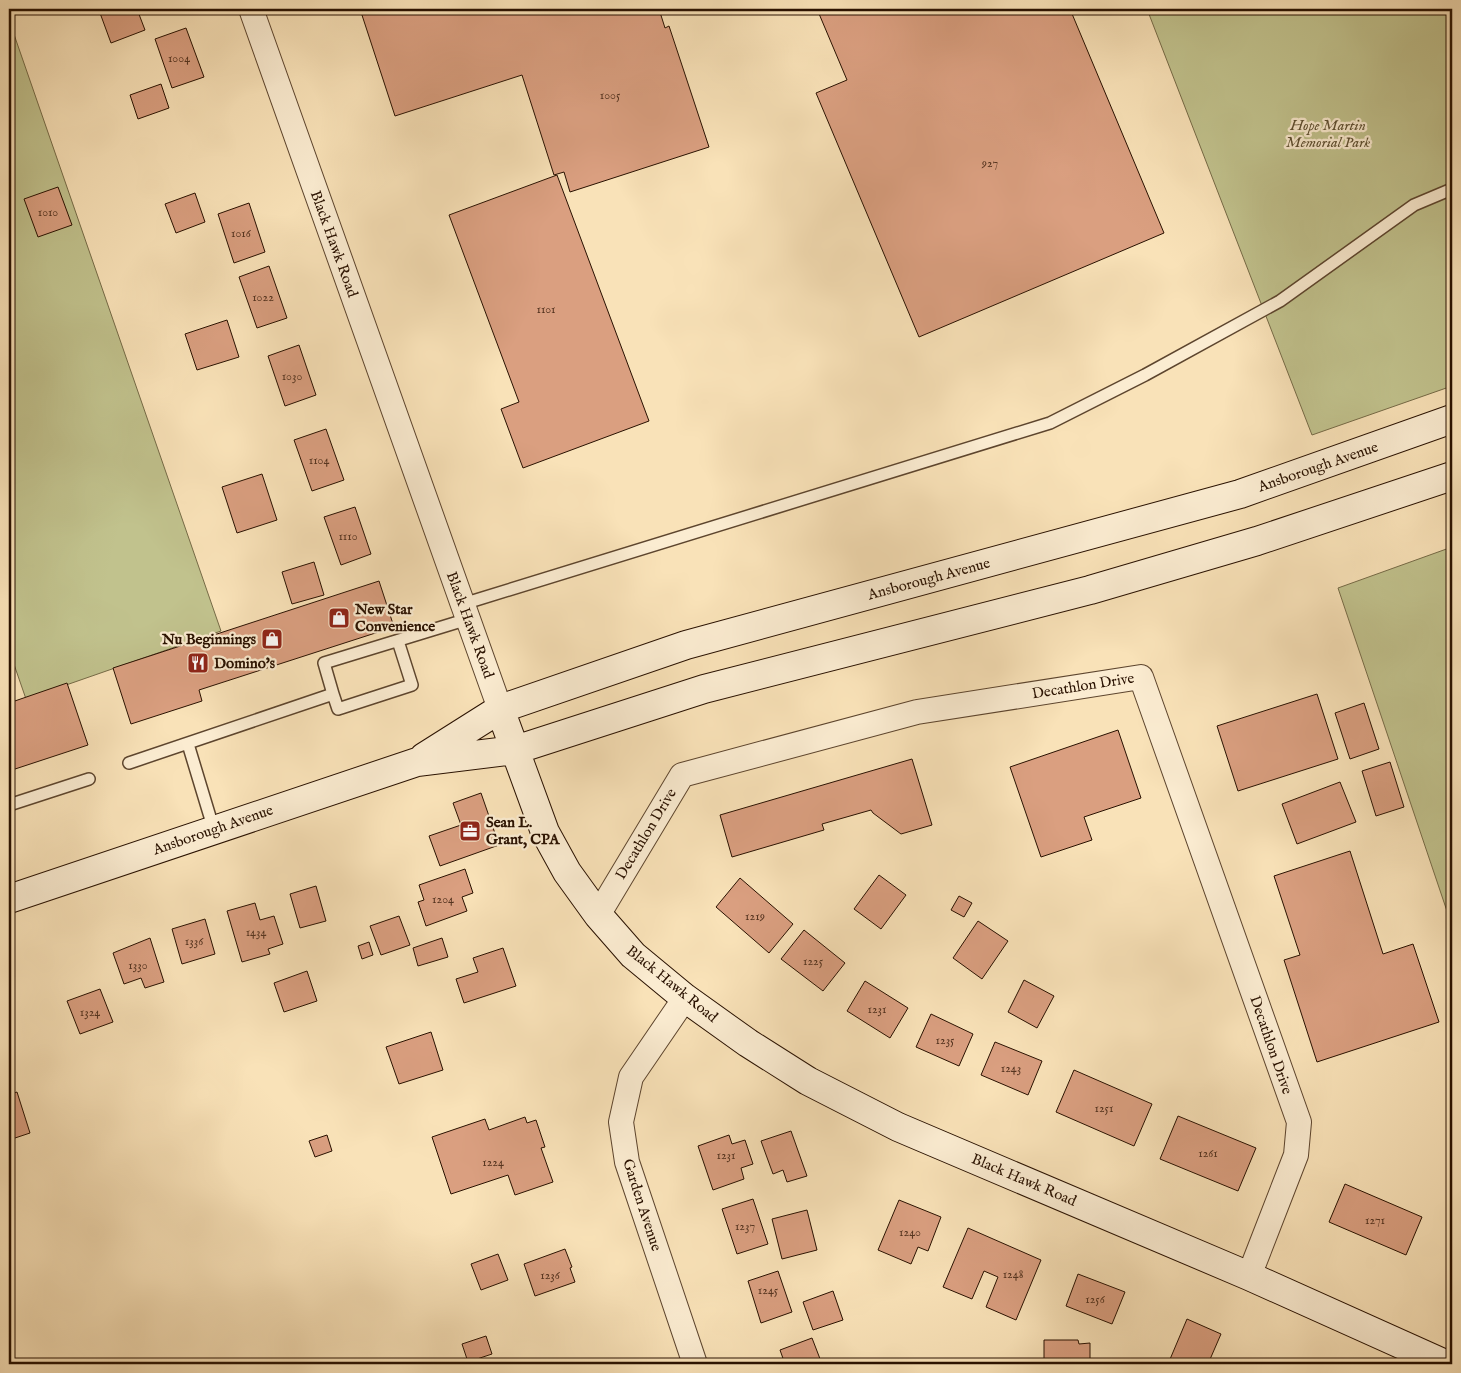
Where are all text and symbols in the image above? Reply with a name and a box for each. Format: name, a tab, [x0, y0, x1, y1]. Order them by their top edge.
house number: 1004	[168, 51, 190, 66]
house number: 1005	[600, 88, 621, 103]
park label: Hope Martin Memorial Park	[1286, 116, 1370, 152]
house number: 927	[981, 156, 998, 171]
street label: Black Hawk Road	[306, 188, 362, 301]
house number: 1010	[38, 205, 58, 220]
house number: 1016	[231, 226, 252, 241]
house number: 1022	[252, 290, 274, 305]
house number: 1101	[536, 302, 556, 317]
house number: 1030	[282, 369, 302, 384]
street label: Ansborough Avenue	[1254, 437, 1381, 497]
house number: 1104	[309, 453, 329, 468]
house number: 1110	[338, 529, 358, 544]
street label: Ansborough Avenue	[865, 553, 992, 605]
street label: Black Hawk Road	[442, 569, 498, 682]
place label: New Star Convenience	[354, 600, 435, 636]
shop icon: New Star Convenience	[327, 606, 351, 630]
shop icon: Nu Beginnings	[260, 627, 284, 651]
place label: Nu Beginnings	[161, 630, 257, 649]
restaurant icon: Domino's	[186, 651, 210, 675]
place label: Domino's	[214, 654, 276, 673]
street label: Decathlon Drive	[1031, 669, 1136, 703]
street label: Decathlon Drive	[611, 785, 681, 883]
street label: Ansborough Avenue	[149, 800, 276, 860]
place label: Sean L. Grant, CPA	[486, 813, 560, 849]
office icon: Sean L. Grant, CPA	[458, 819, 482, 843]
house number: 1204	[432, 892, 454, 907]
house number: 1219	[745, 909, 765, 924]
house number: 1434	[246, 925, 266, 940]
house number: 1336	[185, 934, 204, 949]
street label: Black Hawk Road	[622, 941, 722, 1027]
house number: 1225	[803, 954, 824, 969]
house number: 1330	[128, 958, 148, 973]
street label: Decathlon Drive	[1245, 993, 1297, 1097]
house number: 1231	[867, 1002, 887, 1017]
house number: 1324	[80, 1005, 100, 1020]
house number: 1235	[936, 1033, 955, 1048]
house number: 1243	[1001, 1061, 1021, 1076]
house number: 1251	[1095, 1101, 1113, 1116]
house number: 1261	[1198, 1146, 1218, 1161]
house number: 1231	[716, 1148, 736, 1163]
street label: Black Hawk Road	[969, 1149, 1080, 1211]
house number: 1224	[482, 1155, 504, 1170]
street label: Garden Avenue	[618, 1156, 666, 1254]
house number: 1271	[1365, 1213, 1385, 1228]
house number: 1237	[735, 1219, 755, 1234]
house number: 1240	[899, 1225, 921, 1240]
house number: 1248	[1003, 1267, 1024, 1282]
house number: 1236	[540, 1268, 561, 1283]
house number: 1245	[758, 1283, 779, 1298]
house number: 1256	[1085, 1292, 1106, 1307]

